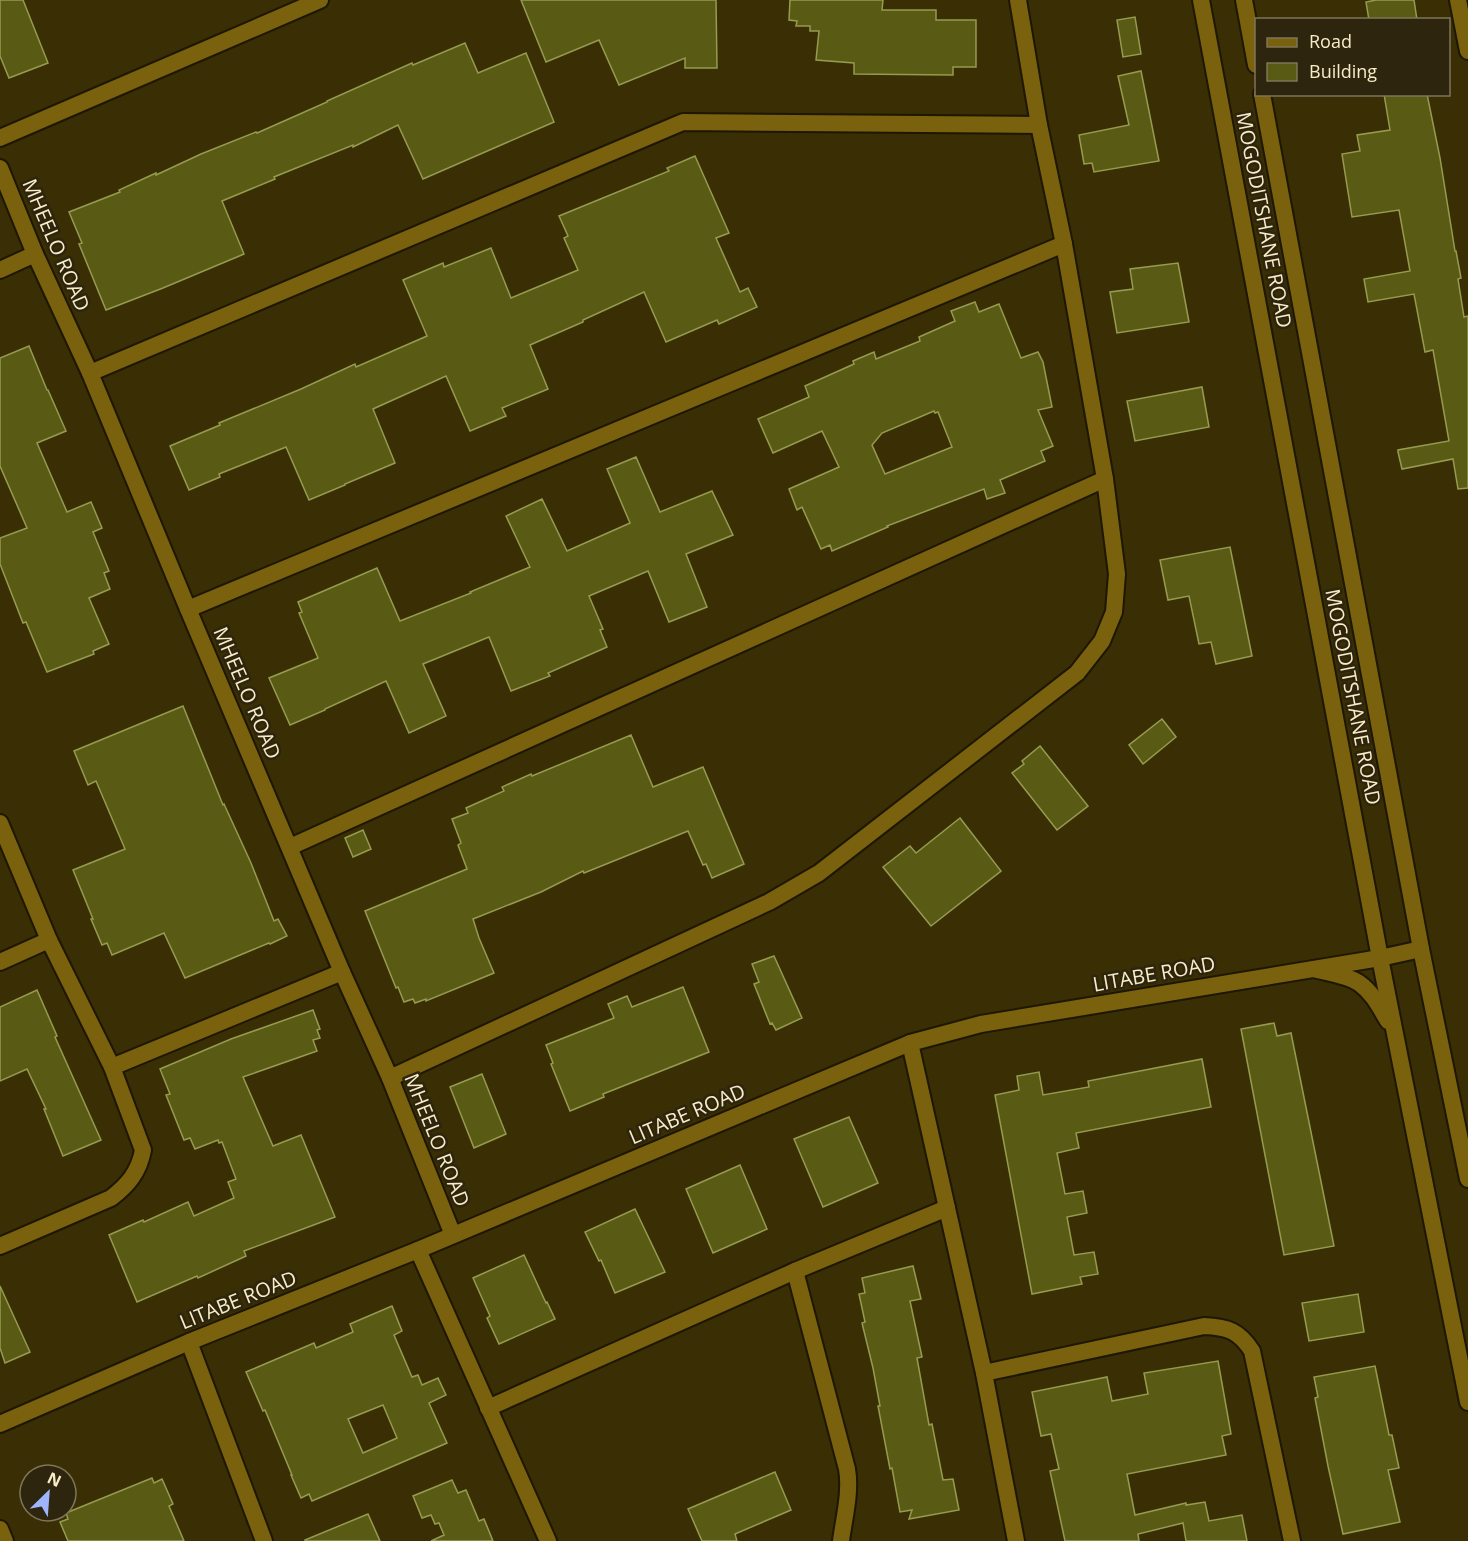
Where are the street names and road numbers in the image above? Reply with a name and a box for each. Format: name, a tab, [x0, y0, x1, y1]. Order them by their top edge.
street label: MOGODITSHANE ROAD	[1230, 110, 1299, 330]
street label: MHEELO ROAD	[16, 175, 96, 315]
street label: MOGODITSHANE ROAD	[1319, 587, 1388, 807]
street label: MHEELO ROAD	[207, 623, 287, 763]
street label: LITABE ROAD	[1091, 949, 1217, 998]
street label: MHEELO ROAD	[398, 1069, 476, 1210]
street label: LITABE ROAD	[624, 1077, 749, 1150]
street label: LITABE ROAD	[175, 1264, 300, 1335]

